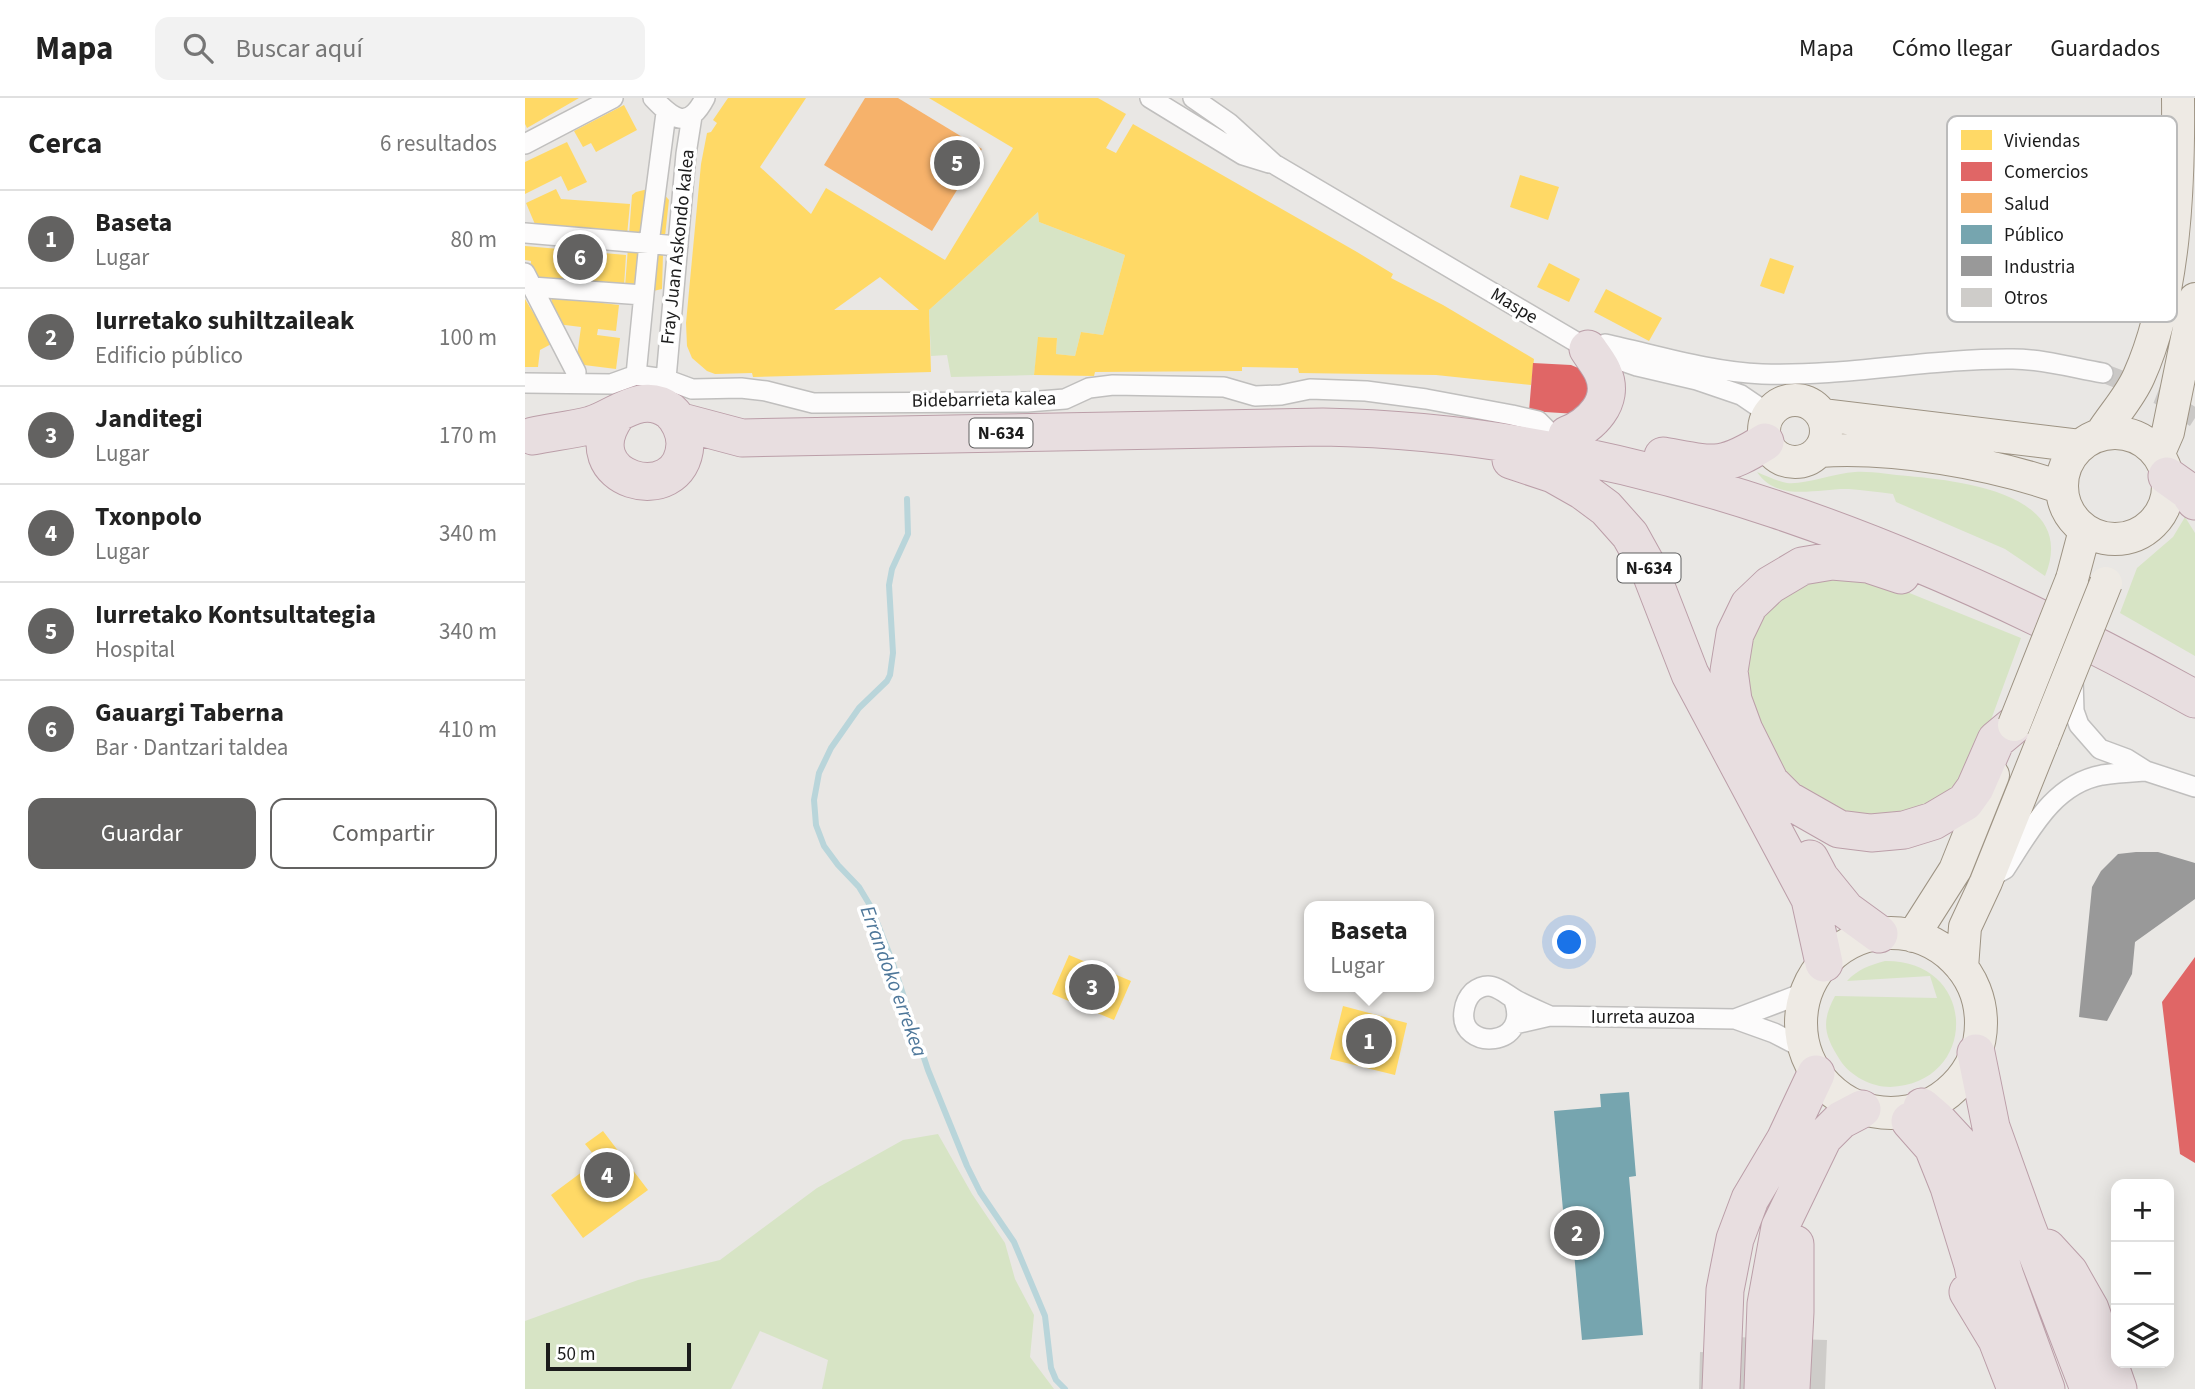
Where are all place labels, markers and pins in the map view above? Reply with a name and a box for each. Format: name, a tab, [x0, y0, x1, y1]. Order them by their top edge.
pin: 5	[934, 137, 980, 189]
pin: 6	[557, 231, 603, 283]
pin: 3	[1069, 961, 1115, 1013]
pin: 1	[1346, 1015, 1392, 1067]
pin: 4	[584, 1149, 630, 1201]
pin: 2	[1554, 1207, 1600, 1259]

